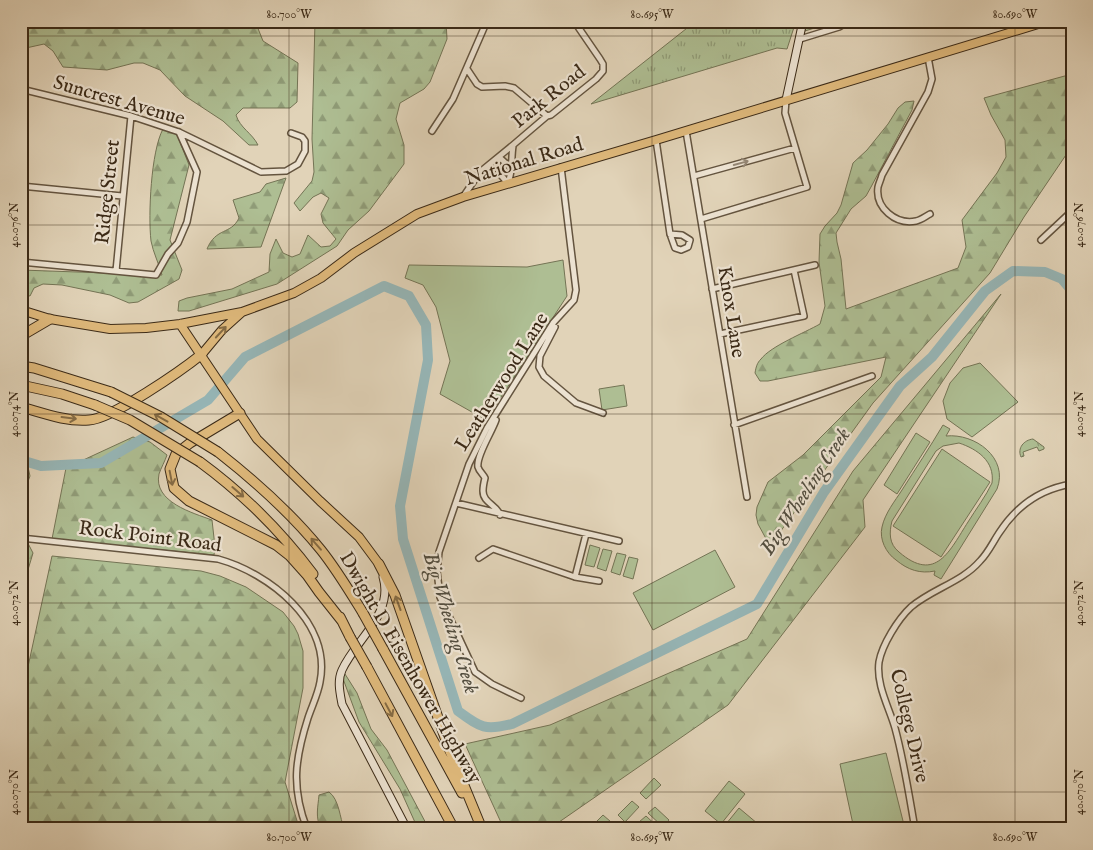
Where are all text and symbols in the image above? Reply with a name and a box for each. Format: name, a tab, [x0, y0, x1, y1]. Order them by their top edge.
text: 80.700°W	[266, 7, 312, 22]
text: 80.695°W	[630, 7, 674, 22]
text: 80.690°W	[993, 7, 1038, 22]
street label: Park Road	[507, 60, 591, 134]
street label: Suncrest Avenue	[50, 70, 188, 132]
street label: National Road	[462, 132, 587, 192]
street label: Ridge Street	[90, 138, 126, 246]
one-way arrow	[733, 157, 749, 167]
text: 40.076°N	[7, 202, 22, 248]
text: 40.076°N	[1072, 202, 1087, 248]
street label: Knox Lane	[711, 264, 751, 360]
street label: Leatherwood Lane	[449, 308, 555, 456]
one-way arrow	[215, 326, 227, 339]
text: 40.074°N	[7, 390, 22, 437]
text: 40.074°N	[1072, 390, 1087, 437]
one-way arrow	[154, 413, 169, 423]
one-way arrow	[60, 414, 76, 424]
water label: Big Wheeling Creek	[755, 423, 858, 561]
one-way arrow	[167, 470, 177, 486]
one-way arrow	[232, 486, 245, 498]
street label: Rock Point Road	[77, 516, 223, 558]
one-way arrow	[310, 538, 322, 551]
street label: Dwight D Eisenhower Highway	[333, 547, 487, 789]
water label: Big Wheeling Creek	[416, 549, 485, 698]
text: 40.072°N	[7, 580, 22, 626]
text: 40.072°N	[1072, 580, 1087, 626]
one-way arrow	[393, 596, 402, 611]
street label: College Drive	[884, 667, 934, 785]
one-way arrow	[385, 702, 395, 717]
text: 40.070°N	[7, 768, 22, 815]
text: 40.070°N	[1072, 768, 1087, 815]
text: 80.700°W	[266, 830, 312, 845]
text: 80.695°W	[630, 830, 674, 845]
text: 80.690°W	[993, 830, 1038, 845]

